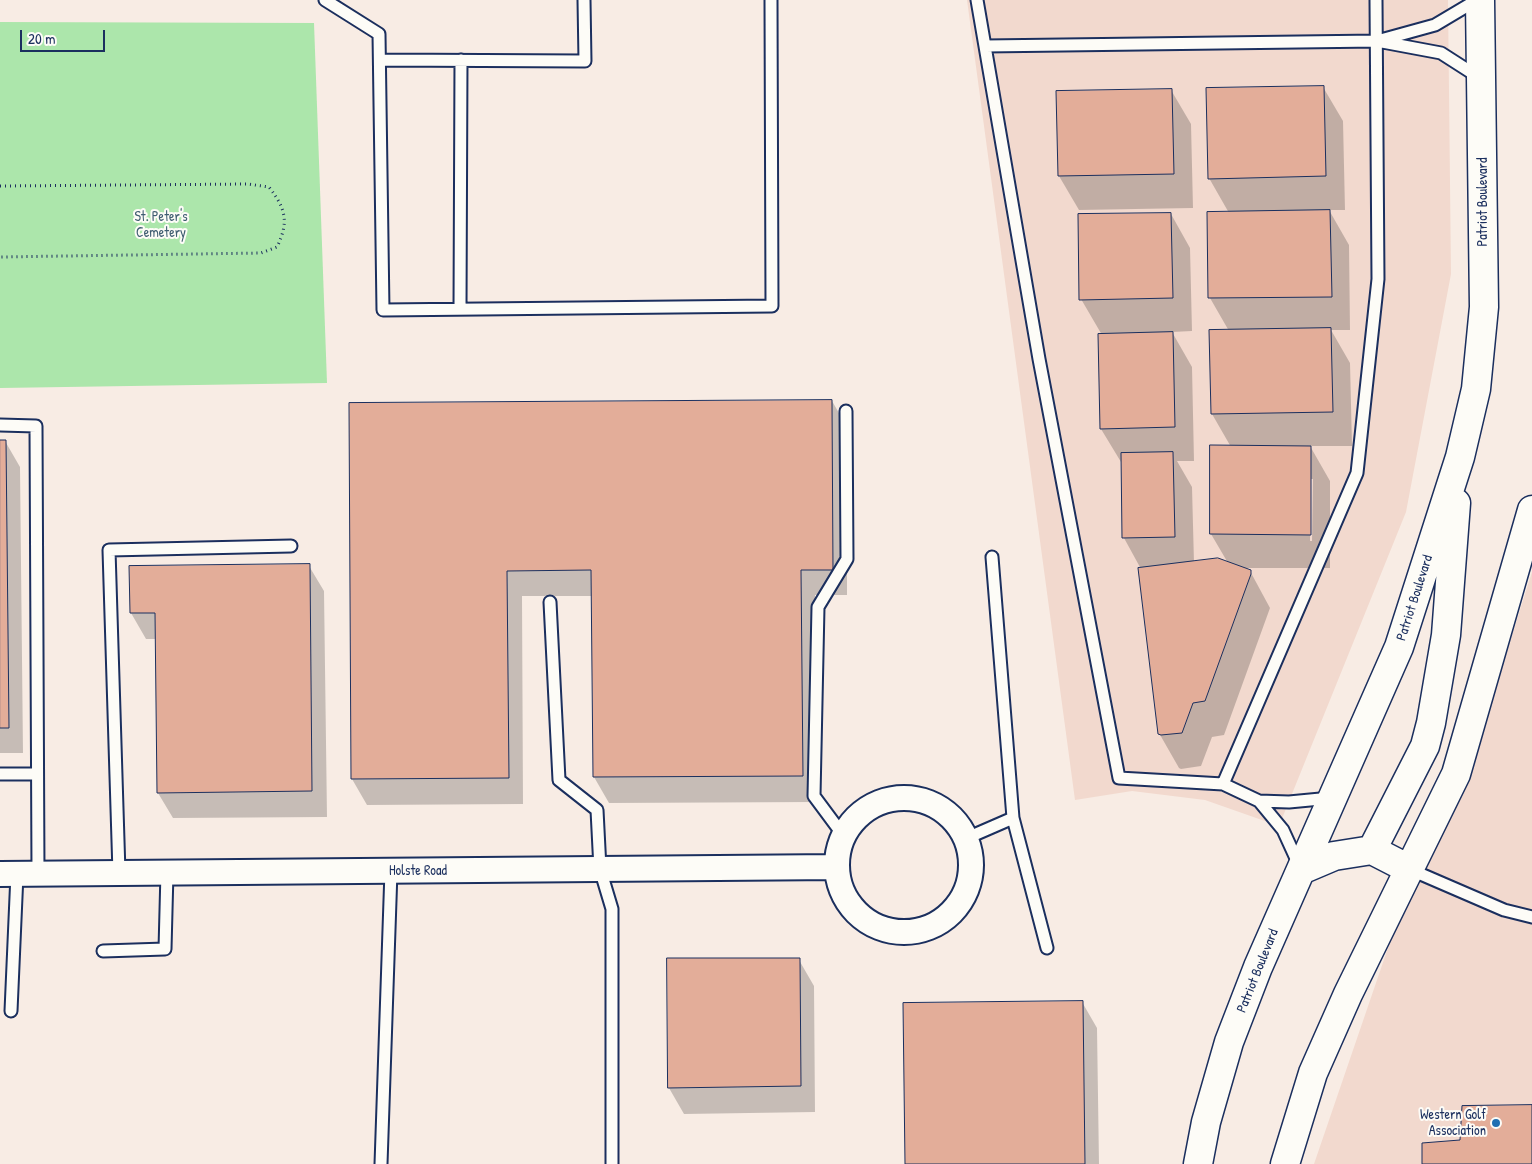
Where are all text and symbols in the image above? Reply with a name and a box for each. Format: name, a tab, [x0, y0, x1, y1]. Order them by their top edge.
scale bar	[22, 20, 108, 52]
text: 20 m	[28, 28, 55, 49]
street label: Patriot Boulevard	[1475, 158, 1491, 246]
park label: St. Peter's Cemetery	[134, 209, 188, 242]
street label: Patriot Boulevard	[1393, 553, 1437, 643]
street label: Holste Road	[389, 863, 447, 879]
street label: Patriot Boulevard	[1234, 927, 1282, 1015]
place label: Western Golf Association	[1420, 1107, 1486, 1140]
marker: Western Golf Association	[1490, 1117, 1502, 1129]

